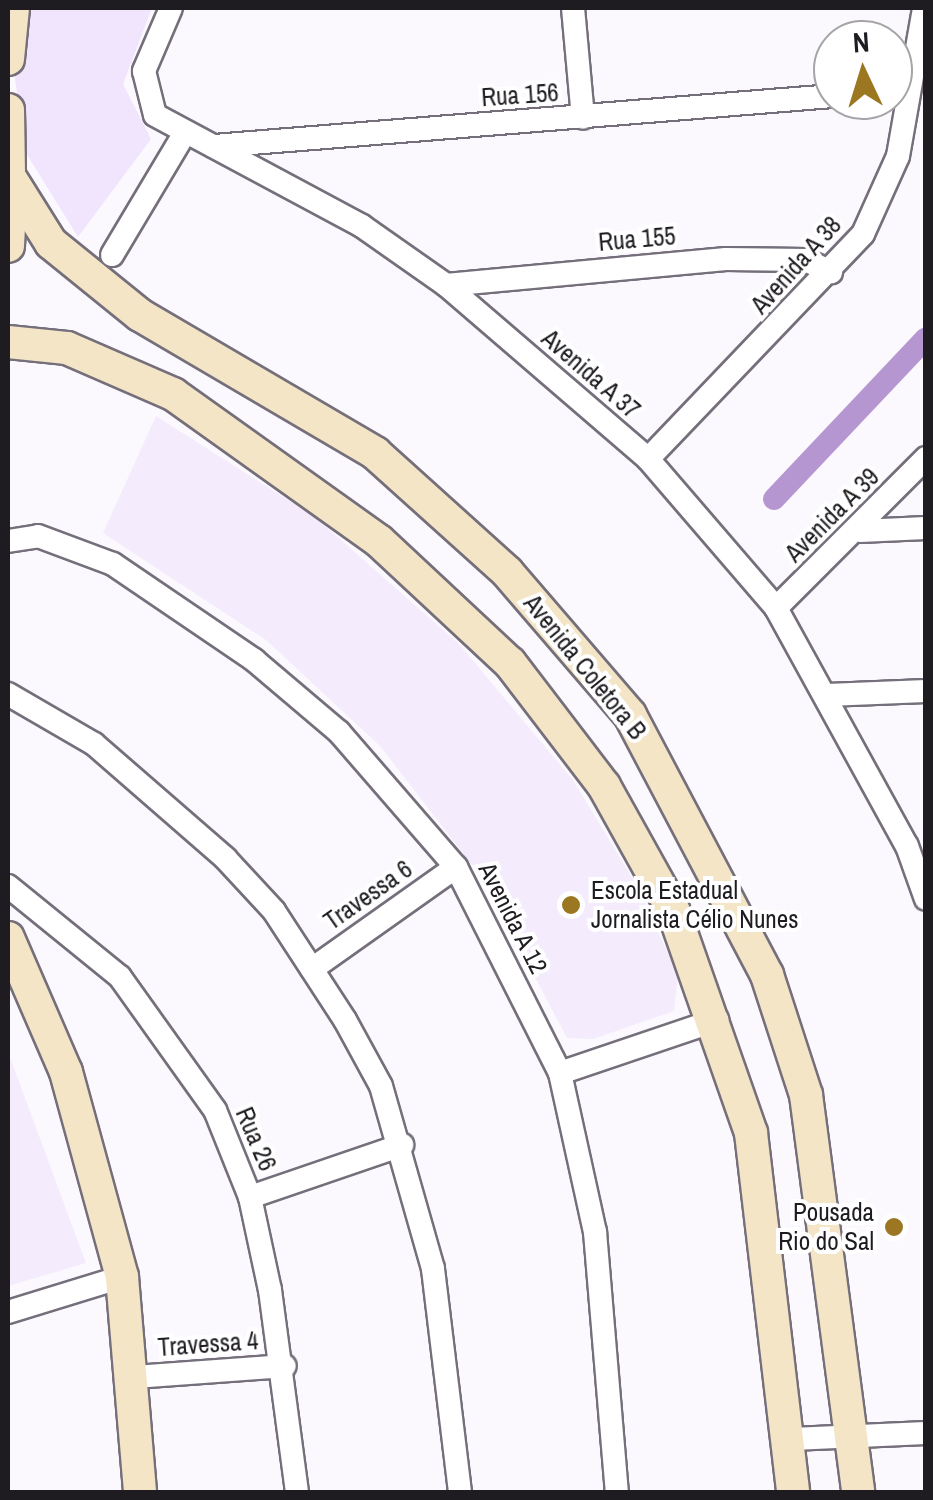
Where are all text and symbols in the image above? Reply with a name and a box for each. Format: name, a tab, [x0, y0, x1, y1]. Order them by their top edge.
north arrow	[813, 20, 913, 120]
text: N	[851, 23, 871, 62]
street label: Rua 156	[480, 77, 560, 113]
street label: Avenida A 38	[744, 209, 848, 321]
street label: Rua 155	[597, 221, 677, 257]
street label: Avenida A 37	[535, 322, 647, 426]
street label: Avenida A 39	[778, 461, 886, 569]
street label: Avenida Coletora B	[518, 589, 652, 745]
street label: Travessa 6	[318, 854, 418, 936]
street label: Avenida A 12	[472, 857, 554, 979]
place label: Escola Estadual Jornalista Célio Nunes	[591, 876, 798, 935]
marker: Escola Estadual Jornalista Célio Nunes	[560, 894, 582, 916]
street label: Rua 26	[229, 1103, 283, 1175]
place label: Pousada Rio do Sal	[778, 1198, 874, 1257]
marker: Pousada Rio do Sal	[883, 1216, 905, 1238]
street label: Travessa 4	[157, 1326, 259, 1362]

